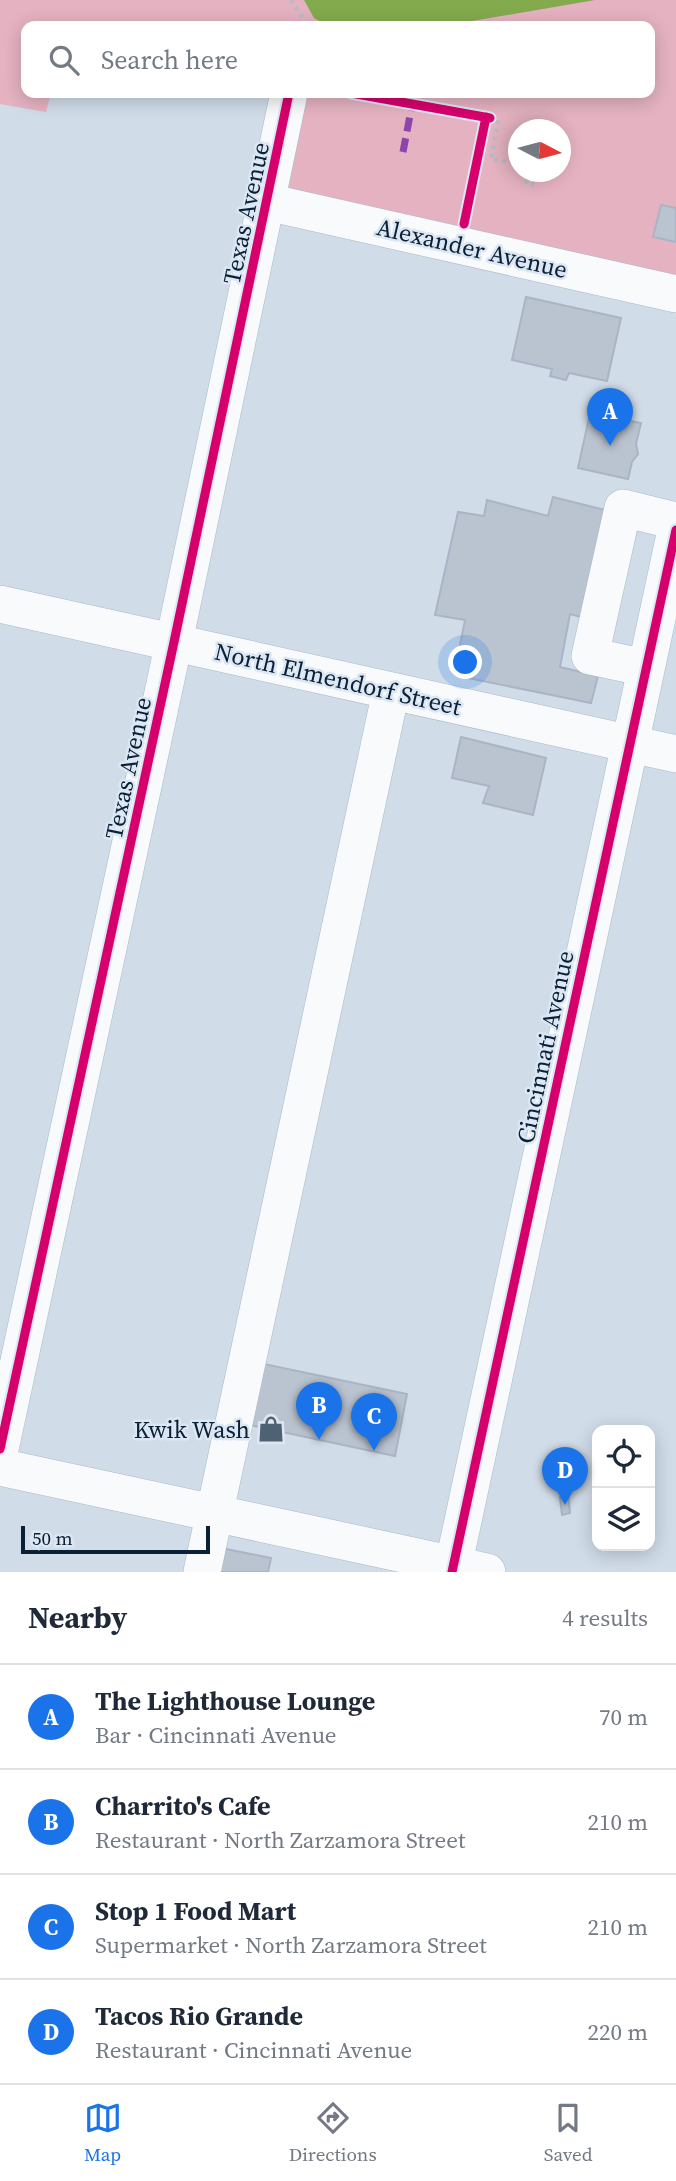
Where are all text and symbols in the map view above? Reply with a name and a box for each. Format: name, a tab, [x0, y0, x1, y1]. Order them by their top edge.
search box	[21, 21, 655, 98]
icon: search	[45, 41, 83, 79]
text: Search here	[101, 42, 238, 78]
north arrow	[508, 119, 571, 182]
street label: Texas Avenue	[215, 139, 277, 287]
street label: Alexander Avenue	[373, 210, 571, 286]
pin: A	[587, 388, 633, 446]
street label: North Elmendorf Street	[211, 635, 465, 723]
your location	[448, 645, 482, 679]
street label: Texas Avenue	[97, 694, 159, 842]
street label: Cincinnati Avenue	[508, 948, 582, 1146]
pin: B	[296, 1382, 342, 1440]
pin: C	[351, 1393, 397, 1451]
place label: Kwik Wash	[134, 1413, 250, 1446]
shop icon: Kwik Wash	[256, 1414, 286, 1444]
map controls	[592, 1425, 655, 1551]
button: locate	[592, 1425, 655, 1488]
pin: D	[542, 1447, 588, 1505]
button: layers	[592, 1488, 655, 1551]
scale bar	[21, 1523, 210, 1555]
text: 50 m	[32, 1525, 73, 1551]
text: Nearby	[28, 1597, 127, 1638]
text: 4 results	[562, 1602, 648, 1634]
text: The Lighthouse Lounge	[95, 1683, 375, 1719]
text: A	[43, 1701, 59, 1733]
text: 70 m	[599, 1701, 648, 1733]
text: Bar · Cincinnati Avenue	[95, 1719, 337, 1751]
text: Charrito's Cafe	[95, 1788, 271, 1824]
text: B	[44, 1806, 58, 1838]
text: 210 m	[587, 1806, 648, 1838]
text: Restaurant · North Zarzamora Street	[95, 1824, 466, 1856]
text: Stop 1 Food Mart	[95, 1893, 296, 1929]
text: C	[44, 1911, 58, 1943]
text: 210 m	[587, 1911, 648, 1943]
text: Supermarket · North Zarzamora Street	[95, 1929, 487, 1961]
text: Tacos Rio Grande	[95, 1998, 303, 2034]
text: D	[43, 2016, 59, 2048]
text: 220 m	[587, 2016, 648, 2048]
text: Restaurant · Cincinnati Avenue	[95, 2034, 412, 2066]
tab: Map	[84, 2099, 122, 2167]
tab: Directions	[289, 2099, 377, 2167]
tab: Saved	[544, 2099, 592, 2167]

